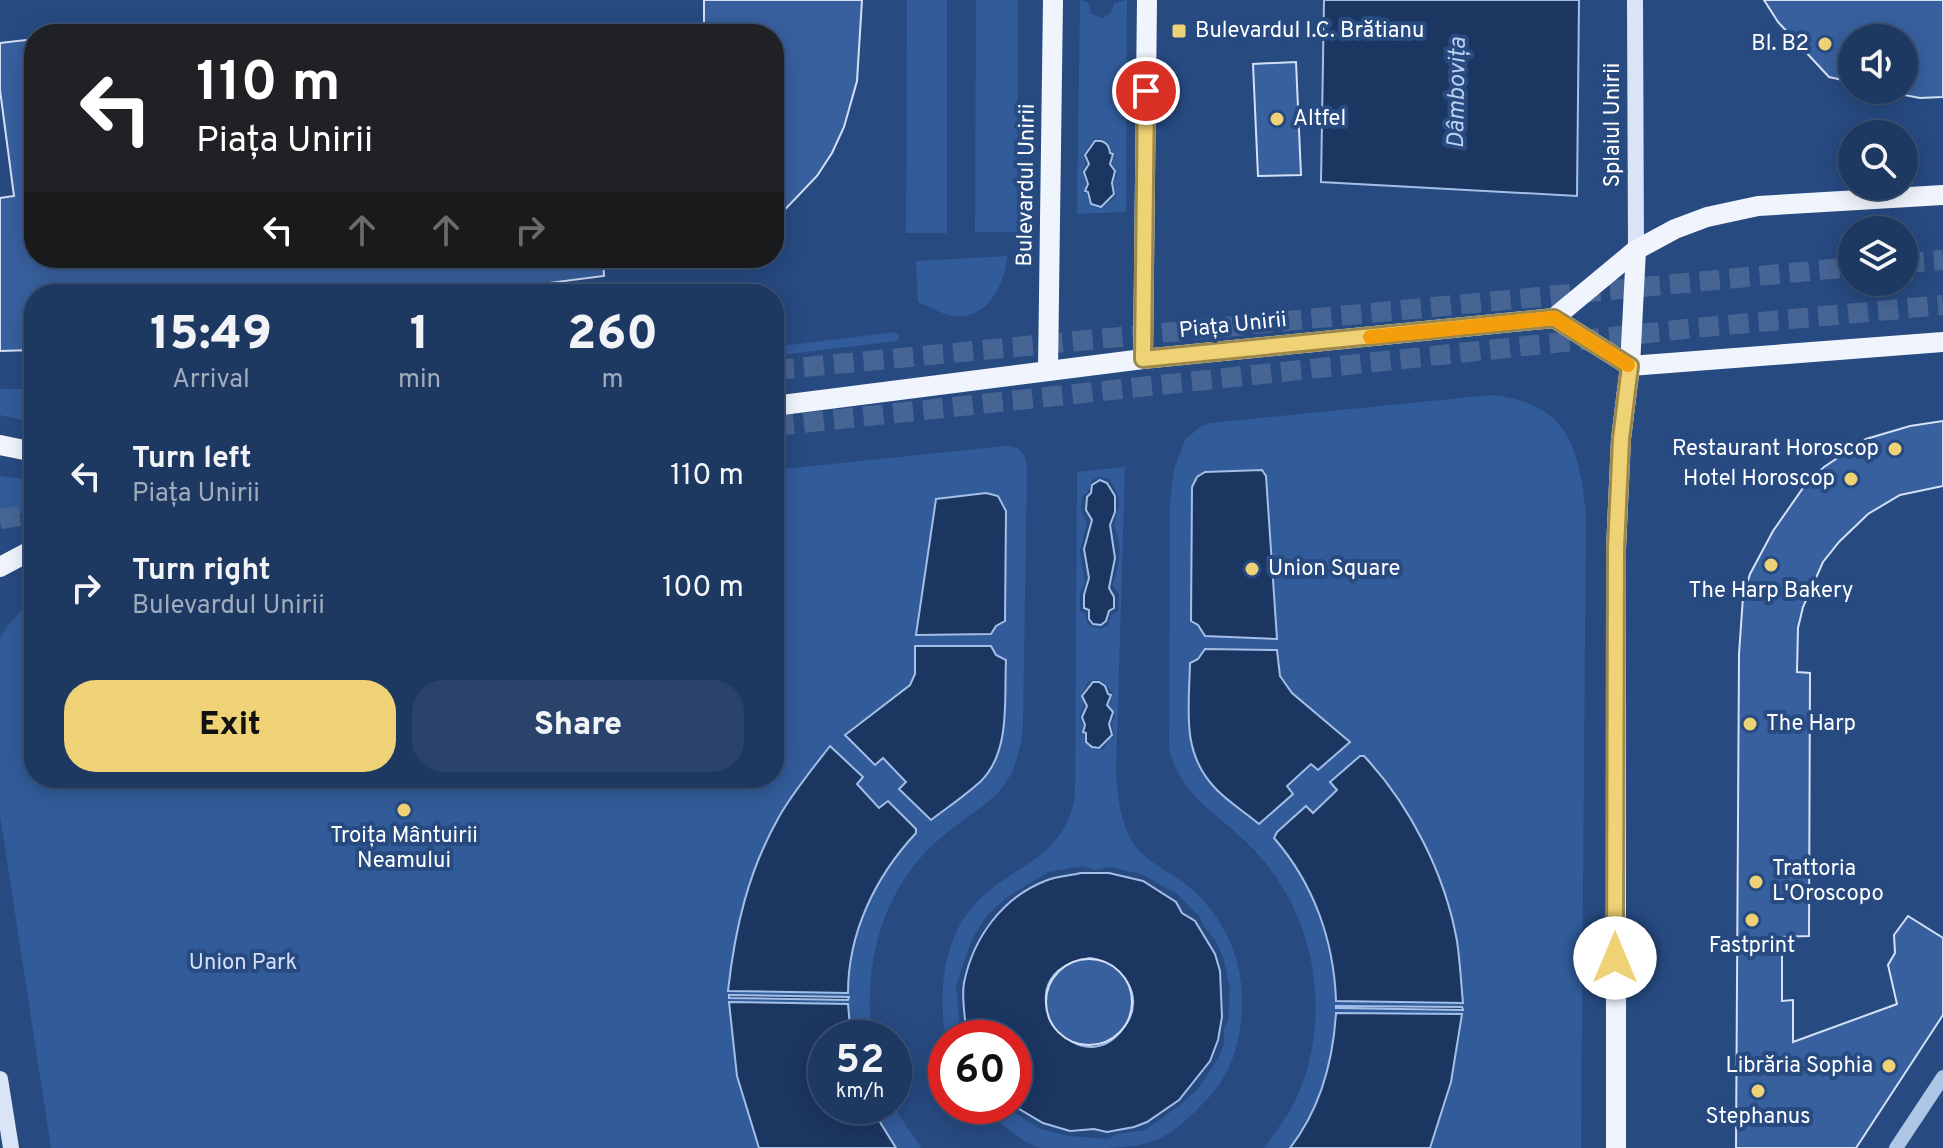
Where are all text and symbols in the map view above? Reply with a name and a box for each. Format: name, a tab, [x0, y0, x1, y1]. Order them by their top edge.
place label: Bulevardul I.C. Brătianu	[1195, 18, 1424, 45]
marker: Bulevardul I.C. Brătianu	[1170, 22, 1188, 40]
map controls	[1838, 24, 1918, 296]
button: sound	[1838, 24, 1918, 104]
place label: Bl. B2	[1751, 31, 1809, 58]
marker: Bl. B2	[1816, 35, 1834, 53]
water label: Dâmbovița	[1442, 36, 1474, 149]
text: 110 m	[196, 50, 341, 120]
icon: left	[64, 56, 168, 160]
pin	[1112, 57, 1180, 125]
street label: Splaiul Unirii	[1600, 63, 1627, 187]
icon: arrive	[1124, 69, 1168, 113]
street label: Bulevardul Unirii	[1012, 103, 1042, 267]
place label: Altfel	[1293, 106, 1346, 133]
marker: Altfel	[1268, 110, 1286, 128]
text: Piața Unirii	[196, 119, 373, 165]
button: search	[1838, 120, 1918, 200]
icon: left	[256, 208, 300, 252]
icon: ahead	[340, 208, 384, 252]
icon: ahead	[424, 208, 468, 252]
icon: right	[508, 208, 552, 252]
button: layers	[1838, 216, 1918, 296]
text: 15:49	[150, 306, 272, 366]
text: 1	[410, 306, 429, 366]
text: 260	[567, 306, 658, 366]
street label: Piața Unirii	[1178, 307, 1288, 345]
text: Arrival	[172, 364, 250, 397]
text: min	[398, 364, 441, 397]
text: m	[602, 364, 624, 397]
place label: Restaurant Horoscop	[1672, 436, 1879, 463]
marker: Restaurant Horoscop	[1886, 440, 1904, 458]
text: Turn left	[132, 441, 252, 478]
icon: left	[64, 454, 108, 498]
text: 110 m	[670, 458, 744, 495]
place label: Hotel Horoscop	[1683, 466, 1835, 493]
marker: Hotel Horoscop	[1842, 470, 1860, 488]
text: Piața Unirii	[132, 478, 260, 511]
text: Turn right	[132, 553, 270, 590]
place label: Union Square	[1268, 556, 1400, 583]
marker: The Harp Bakery	[1762, 556, 1780, 574]
marker: Union Square	[1243, 560, 1261, 578]
icon: right	[64, 566, 108, 610]
text: 100 m	[662, 570, 744, 607]
place label: The Harp Bakery	[1689, 578, 1853, 605]
text: Bulevardul Unirii	[132, 590, 325, 623]
button: Exit	[64, 680, 396, 772]
button: Share	[412, 680, 744, 772]
place label: The Harp	[1766, 711, 1856, 738]
marker: The Harp	[1741, 715, 1759, 733]
marker: Troița Mântuirii Neamului	[395, 801, 413, 819]
place label: Troița Mântuirii Neamului	[330, 823, 478, 875]
place label: Trattoria L'Oroscopo	[1772, 856, 1884, 908]
marker: Trattoria L'Oroscopo	[1747, 873, 1765, 891]
marker: Fastprint	[1743, 911, 1761, 929]
position arrow	[1573, 916, 1657, 1000]
place label: Fastprint	[1709, 933, 1795, 960]
park label: Union Park	[189, 950, 297, 977]
speed limit sign: 60	[928, 1020, 1032, 1124]
text: 52	[836, 1037, 884, 1087]
place label: Librăria Sophia	[1725, 1053, 1873, 1080]
marker: Librăria Sophia	[1880, 1057, 1898, 1075]
text: km/h	[836, 1079, 884, 1105]
marker: Stephanus	[1749, 1082, 1767, 1100]
place label: Stephanus	[1706, 1104, 1810, 1131]

